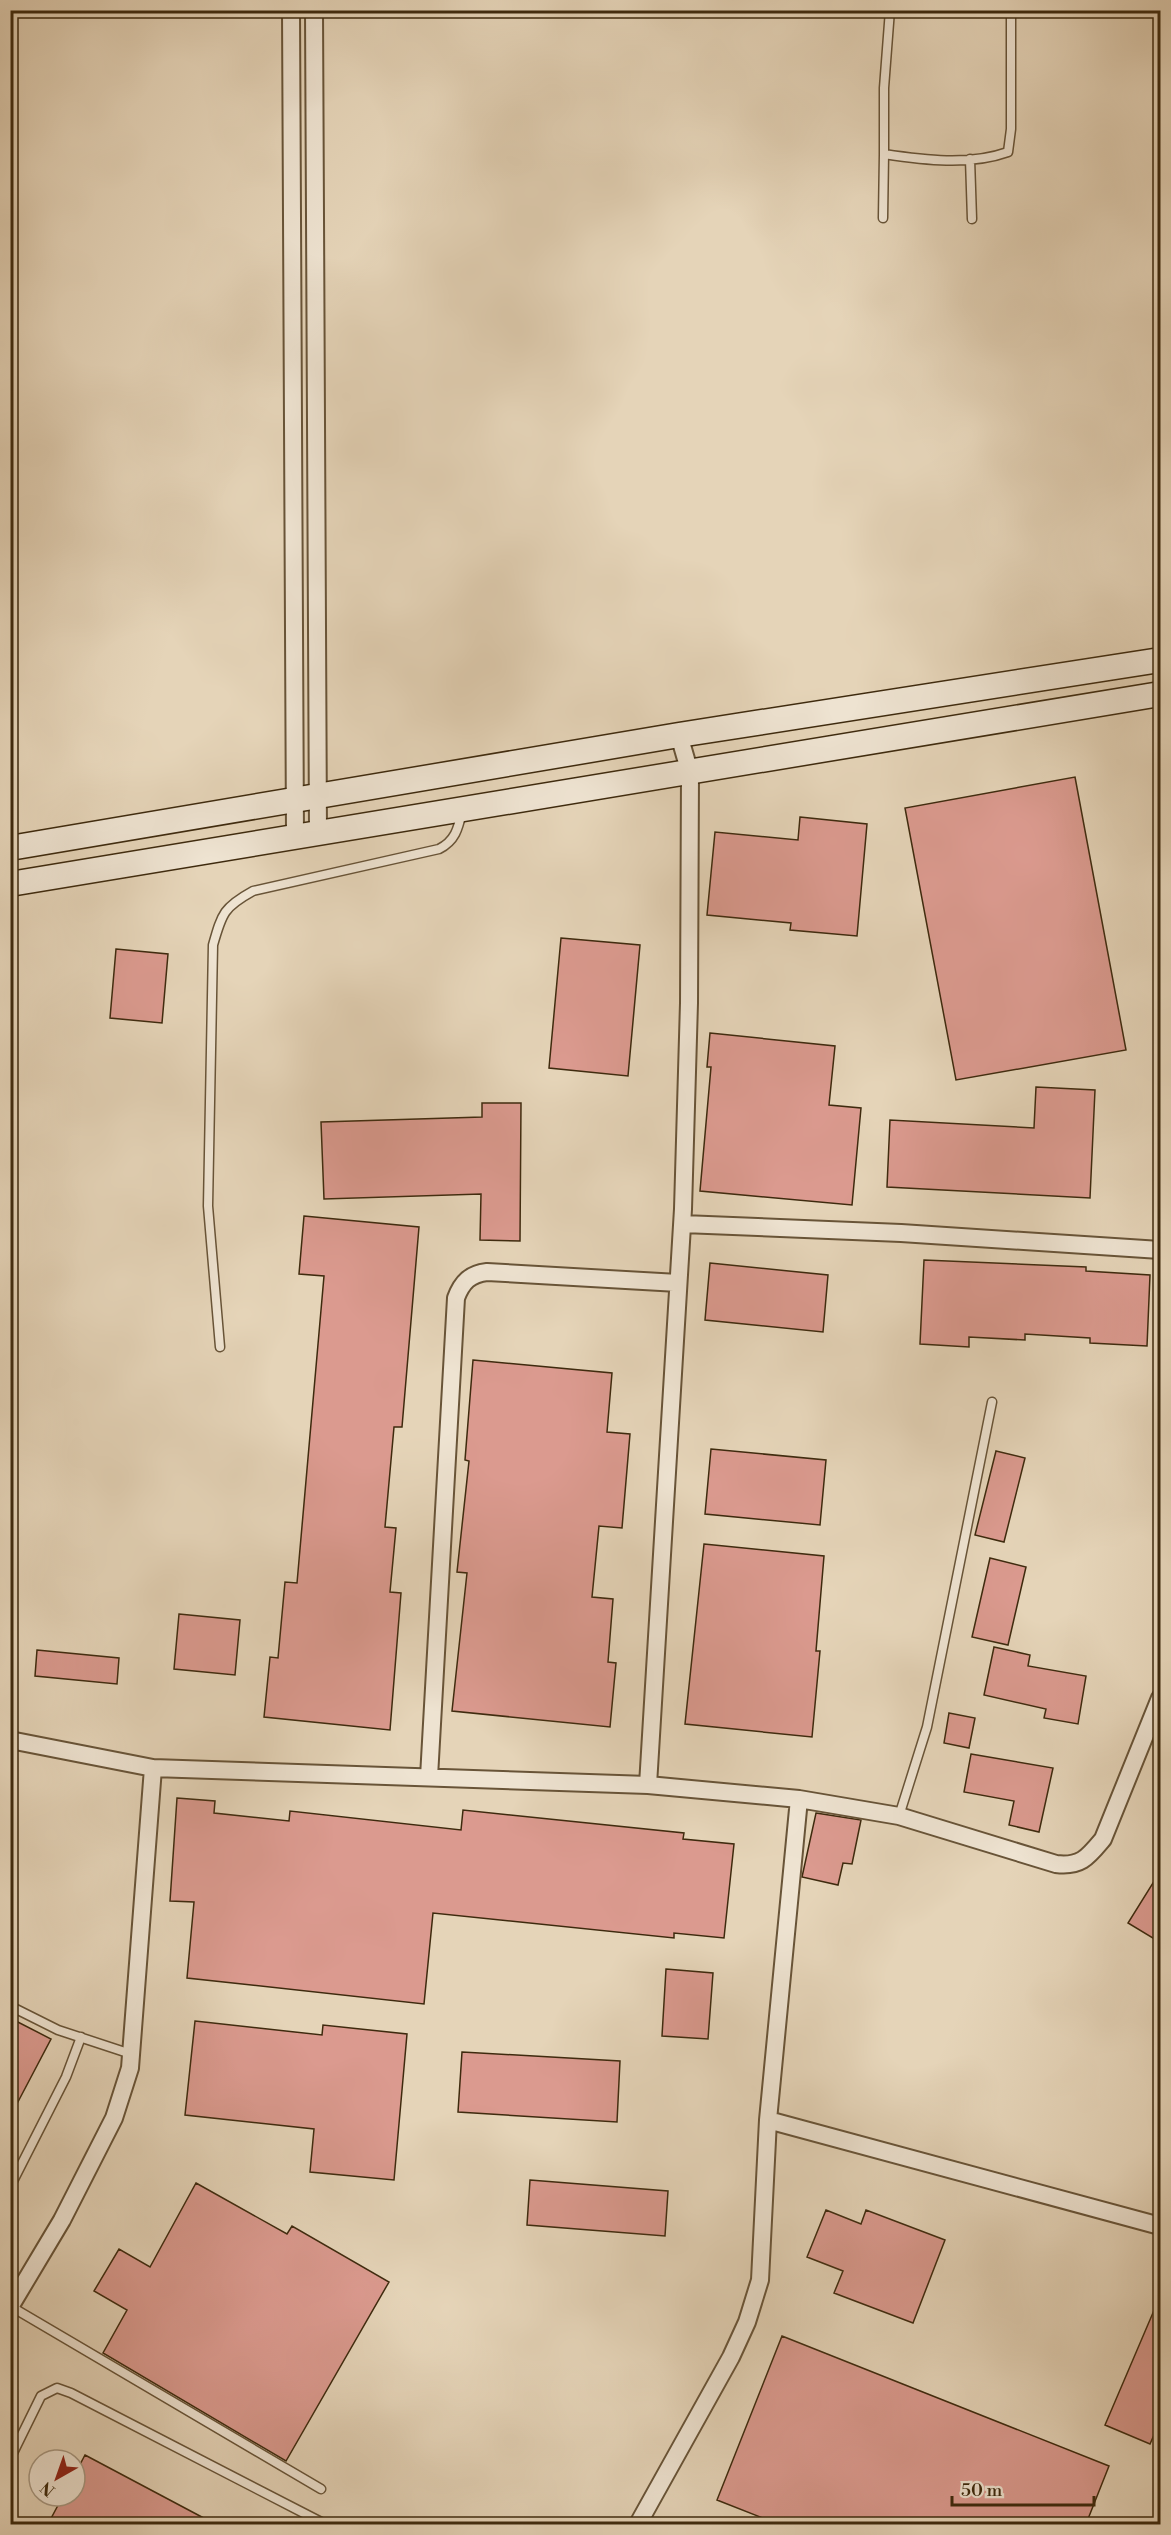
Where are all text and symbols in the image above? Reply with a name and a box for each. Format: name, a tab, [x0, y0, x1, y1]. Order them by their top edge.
north arrow	[27, 2448, 87, 2508]
scale bar	[952, 2469, 1094, 2507]
text: N	[36, 2477, 59, 2500]
text: 50 m	[961, 2479, 1003, 2502]

